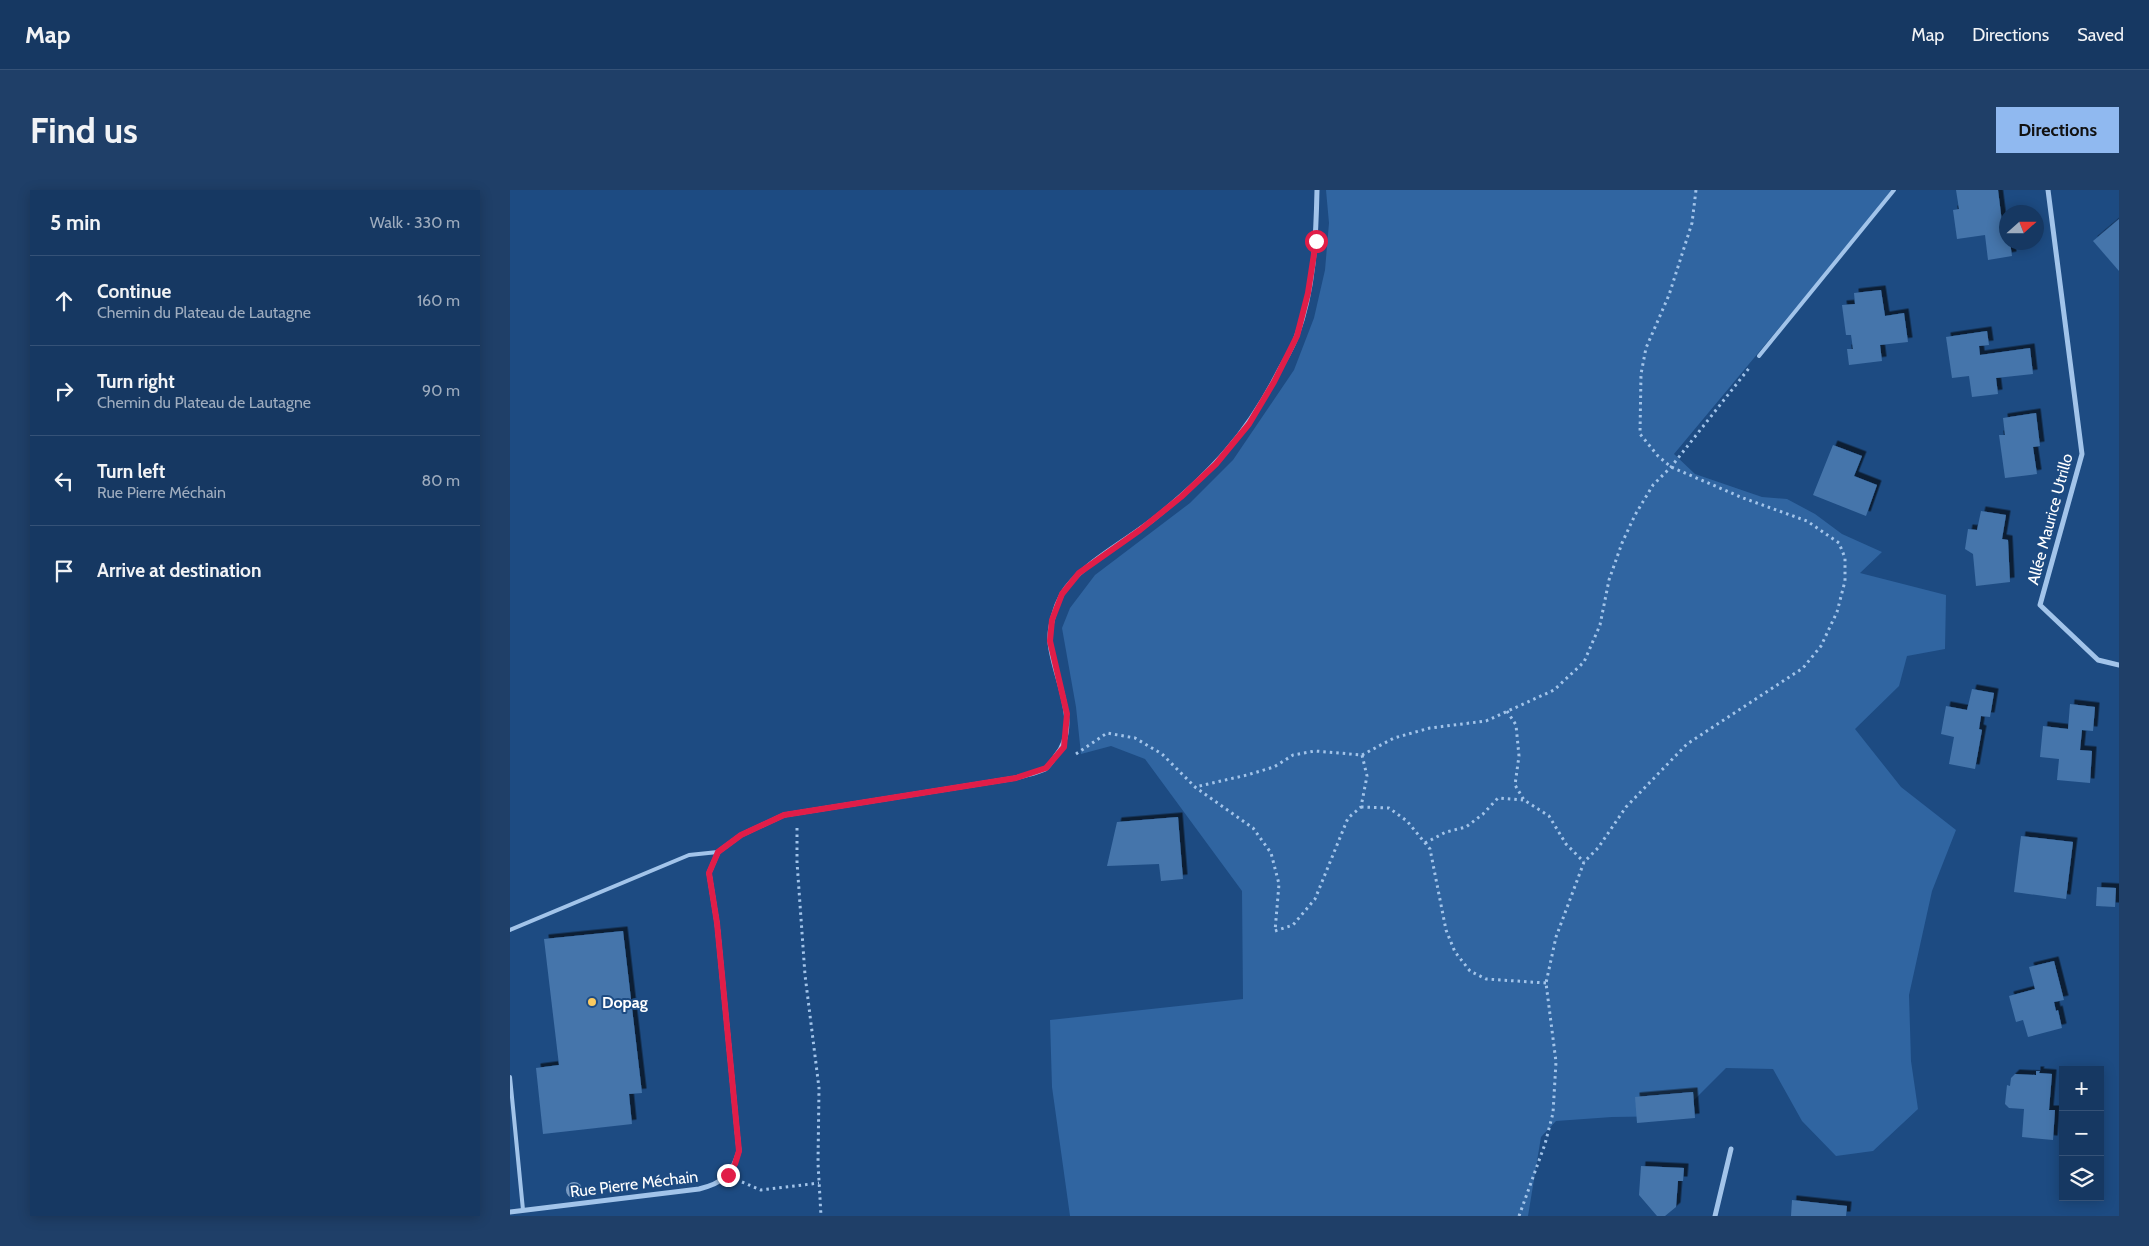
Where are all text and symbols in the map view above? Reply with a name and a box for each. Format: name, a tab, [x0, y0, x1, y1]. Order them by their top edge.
text: Map	[25, 20, 71, 49]
text: Map	[1911, 24, 1944, 46]
text: Directions	[1972, 24, 2049, 46]
text: Saved	[2077, 24, 2124, 46]
button: Directions	[1996, 107, 2119, 153]
text: Find us	[30, 109, 138, 152]
north arrow	[1999, 205, 2044, 250]
text: 5 min	[50, 210, 101, 235]
text: Walk · 330 m	[370, 213, 460, 232]
route start	[1305, 230, 1328, 253]
text: Continue	[97, 280, 171, 303]
icon: ahead	[50, 287, 78, 315]
text: 160 m	[417, 291, 460, 310]
text: Chemin du Plateau de Lautagne	[97, 303, 311, 322]
text: Turn right	[97, 370, 175, 393]
icon: right	[50, 377, 78, 405]
text: 90 m	[422, 381, 460, 400]
text: Chemin du Plateau de Lautagne	[97, 393, 311, 412]
street label: Allée Maurice Utrillo	[2023, 451, 2077, 587]
text: Turn left	[97, 460, 165, 483]
icon: left	[50, 467, 78, 495]
text: 80 m	[422, 471, 460, 490]
text: Rue Pierre Méchain	[97, 483, 226, 502]
icon: arrive	[50, 557, 78, 585]
text: Arrive at destination	[97, 559, 261, 582]
place label: Dopag	[602, 993, 648, 1012]
marker: Dopag	[586, 996, 598, 1008]
map controls	[2059, 1066, 2104, 1201]
button: +	[2059, 1066, 2104, 1111]
button: −	[2059, 1111, 2104, 1156]
button: layers	[2059, 1156, 2104, 1201]
route end	[717, 1164, 740, 1187]
street label: Rue Pierre Méchain	[569, 1167, 699, 1201]

